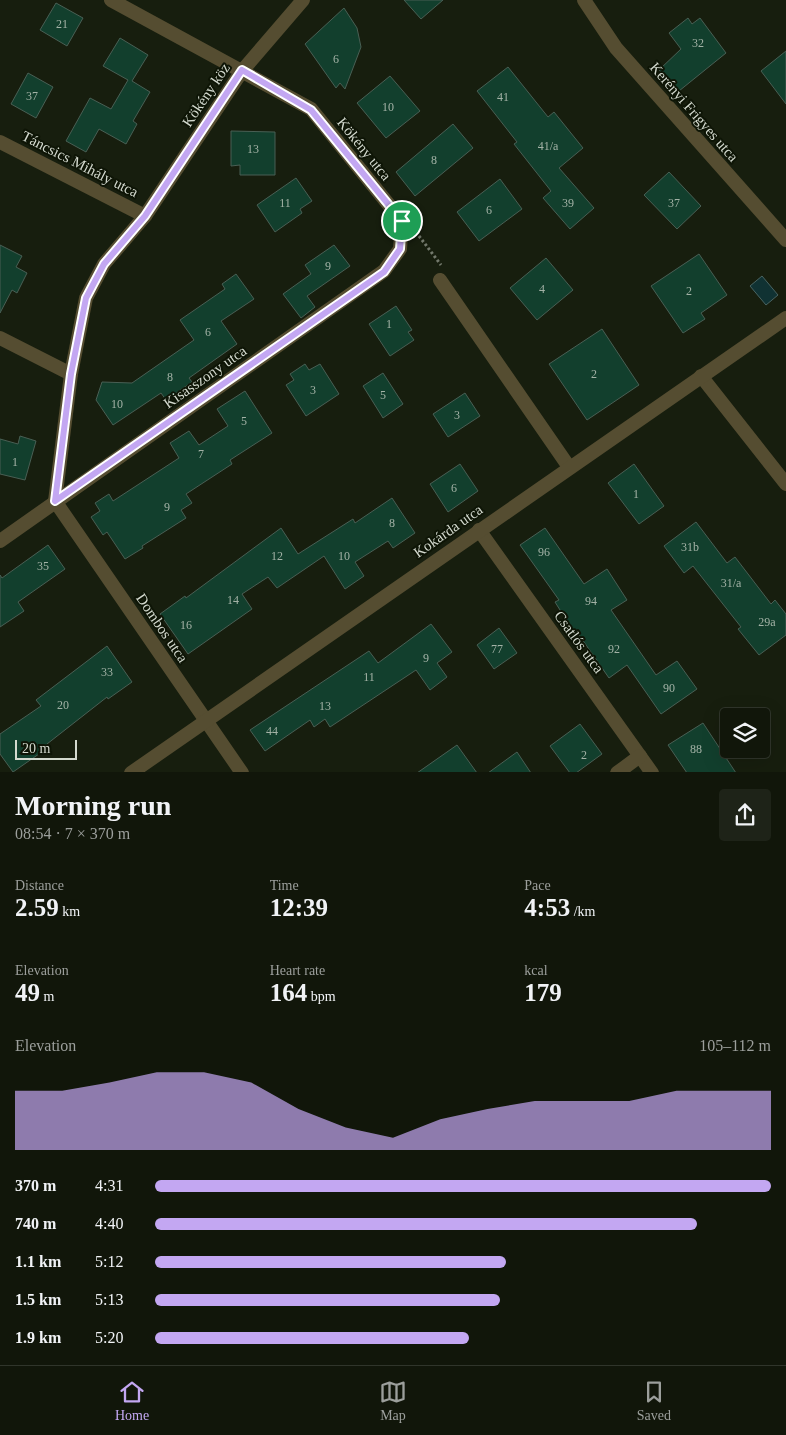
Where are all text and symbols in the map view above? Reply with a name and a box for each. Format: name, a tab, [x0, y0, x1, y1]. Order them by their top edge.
house number: 21	[56, 17, 68, 31]
house number: 32	[692, 36, 704, 50]
house number: 6	[333, 52, 339, 66]
street label: Kerényi Frigyes utca	[647, 59, 742, 165]
street label: Kökény köz	[179, 60, 233, 130]
house number: 37	[26, 89, 38, 103]
house number: 41	[497, 90, 509, 104]
house number: 10	[382, 100, 394, 114]
street label: Kökény utca	[334, 114, 394, 184]
street label: Táncsics Mihály utca	[19, 128, 141, 200]
house number: 41/a	[538, 139, 559, 153]
house number: 13	[247, 142, 259, 156]
house number: 8	[431, 153, 437, 167]
house number: 11	[279, 196, 291, 210]
house number: 39	[562, 196, 574, 210]
house number: 37	[668, 196, 680, 210]
pin	[381, 200, 423, 242]
house number: 6	[486, 203, 492, 217]
icon: arrive	[388, 207, 416, 235]
house number: 9	[325, 259, 331, 273]
house number: 4	[539, 282, 545, 296]
house number: 2	[686, 284, 692, 298]
house number: 1	[386, 317, 392, 331]
house number: 6	[205, 325, 211, 339]
street label: Kisasszony utca	[161, 342, 250, 411]
house number: 2	[591, 367, 597, 381]
house number: 8	[167, 370, 173, 384]
house number: 3	[310, 383, 316, 397]
house number: 5	[380, 388, 386, 402]
house number: 10	[111, 397, 123, 411]
house number: 3	[454, 408, 460, 422]
house number: 5	[241, 414, 247, 428]
house number: 7	[198, 447, 204, 461]
house number: 1	[12, 455, 18, 469]
house number: 6	[451, 481, 457, 495]
house number: 1	[633, 487, 639, 501]
house number: 9	[164, 500, 170, 514]
street label: Kokárda utca	[410, 501, 486, 561]
house number: 8	[389, 516, 395, 530]
house number: 31b	[681, 540, 699, 554]
house number: 96	[538, 545, 550, 559]
house number: 12	[271, 549, 283, 563]
house number: 10	[338, 549, 350, 563]
house number: 35	[37, 559, 49, 573]
house number: 31/a	[721, 576, 742, 590]
street label: Dombos utca	[133, 591, 191, 666]
house number: 14	[227, 593, 239, 607]
house number: 94	[585, 594, 597, 608]
street label: Csatlós utca	[551, 608, 607, 676]
house number: 29a	[758, 615, 776, 629]
house number: 16	[180, 618, 192, 632]
house number: 77	[491, 642, 503, 656]
house number: 92	[608, 642, 620, 656]
house number: 9	[423, 651, 429, 665]
house number: 33	[101, 665, 113, 679]
house number: 11	[363, 670, 375, 684]
house number: 90	[663, 681, 675, 695]
house number: 20	[57, 698, 69, 712]
house number: 13	[319, 699, 331, 713]
map controls	[720, 708, 770, 758]
button: layers	[720, 708, 770, 758]
house number: 44	[266, 724, 278, 738]
scale bar	[15, 738, 78, 761]
text: 20 m	[22, 741, 50, 756]
house number: 88	[690, 742, 702, 756]
house number: 2	[581, 748, 587, 762]
button: share	[719, 789, 771, 841]
text: Morning run	[15, 790, 171, 821]
text: 08:54 · 7 × 370 m	[15, 825, 130, 842]
text: Distance	[15, 878, 64, 893]
text: Time	[270, 878, 299, 893]
text: Pace	[524, 878, 551, 893]
text: 2.59	[15, 894, 59, 921]
text: 12:39	[270, 894, 328, 921]
text: 4:53	[524, 894, 570, 921]
text: km	[59, 904, 80, 919]
text: /km	[570, 904, 595, 919]
text: Elevation	[15, 963, 69, 978]
text: Heart rate	[270, 963, 325, 978]
text: kcal	[524, 963, 548, 978]
text: 49	[15, 979, 40, 1006]
text: 164	[270, 979, 307, 1006]
text: 179	[524, 979, 562, 1006]
text: m	[40, 989, 54, 1004]
text: bpm	[307, 989, 336, 1004]
text: Elevation	[15, 1037, 76, 1054]
text: 105–112 m	[699, 1037, 771, 1054]
text: 370 m	[15, 1177, 56, 1194]
text: 4:31	[95, 1177, 123, 1194]
text: 740 m	[15, 1215, 56, 1232]
text: 4:40	[95, 1215, 123, 1232]
text: 1.1 km	[15, 1253, 61, 1270]
text: 5:12	[95, 1253, 123, 1270]
text: 1.5 km	[15, 1291, 61, 1308]
text: 5:13	[95, 1291, 123, 1308]
text: 1.9 km	[15, 1329, 61, 1346]
text: 5:20	[95, 1329, 123, 1346]
tab: Home	[115, 1378, 149, 1424]
tab: Map	[379, 1378, 407, 1424]
tab: Saved	[637, 1378, 671, 1424]

